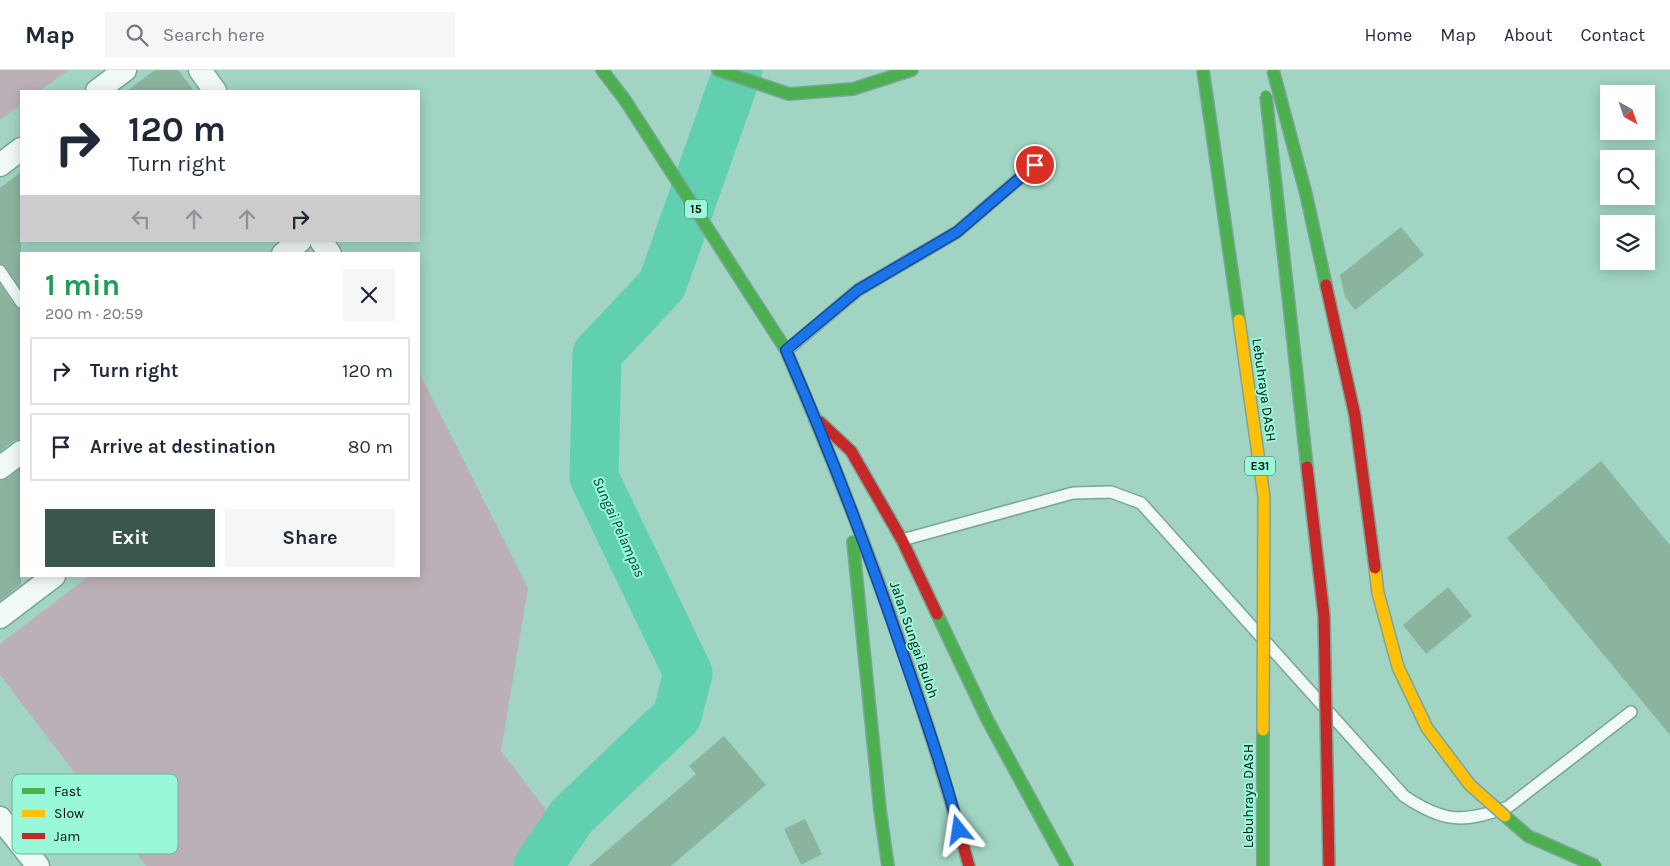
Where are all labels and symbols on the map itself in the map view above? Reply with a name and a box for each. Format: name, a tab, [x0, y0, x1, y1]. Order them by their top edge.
north arrow	[1600, 85, 1655, 140]
pin	[1014, 144, 1056, 186]
road number: 15	[685, 200, 707, 218]
street label: Lebuhraya DASH	[1248, 337, 1280, 443]
road number: E31	[1245, 456, 1275, 476]
water label: Sungai Pelampas	[589, 474, 649, 580]
street label: Jalan Sungai Buloh	[886, 579, 942, 701]
street label: Lebuhraya DASH	[1240, 744, 1257, 848]
legend	[12, 774, 178, 854]
text: Fast	[54, 783, 81, 800]
position arrow	[932, 803, 984, 855]
text: Slow	[54, 805, 84, 822]
text: Jam	[54, 828, 80, 845]

